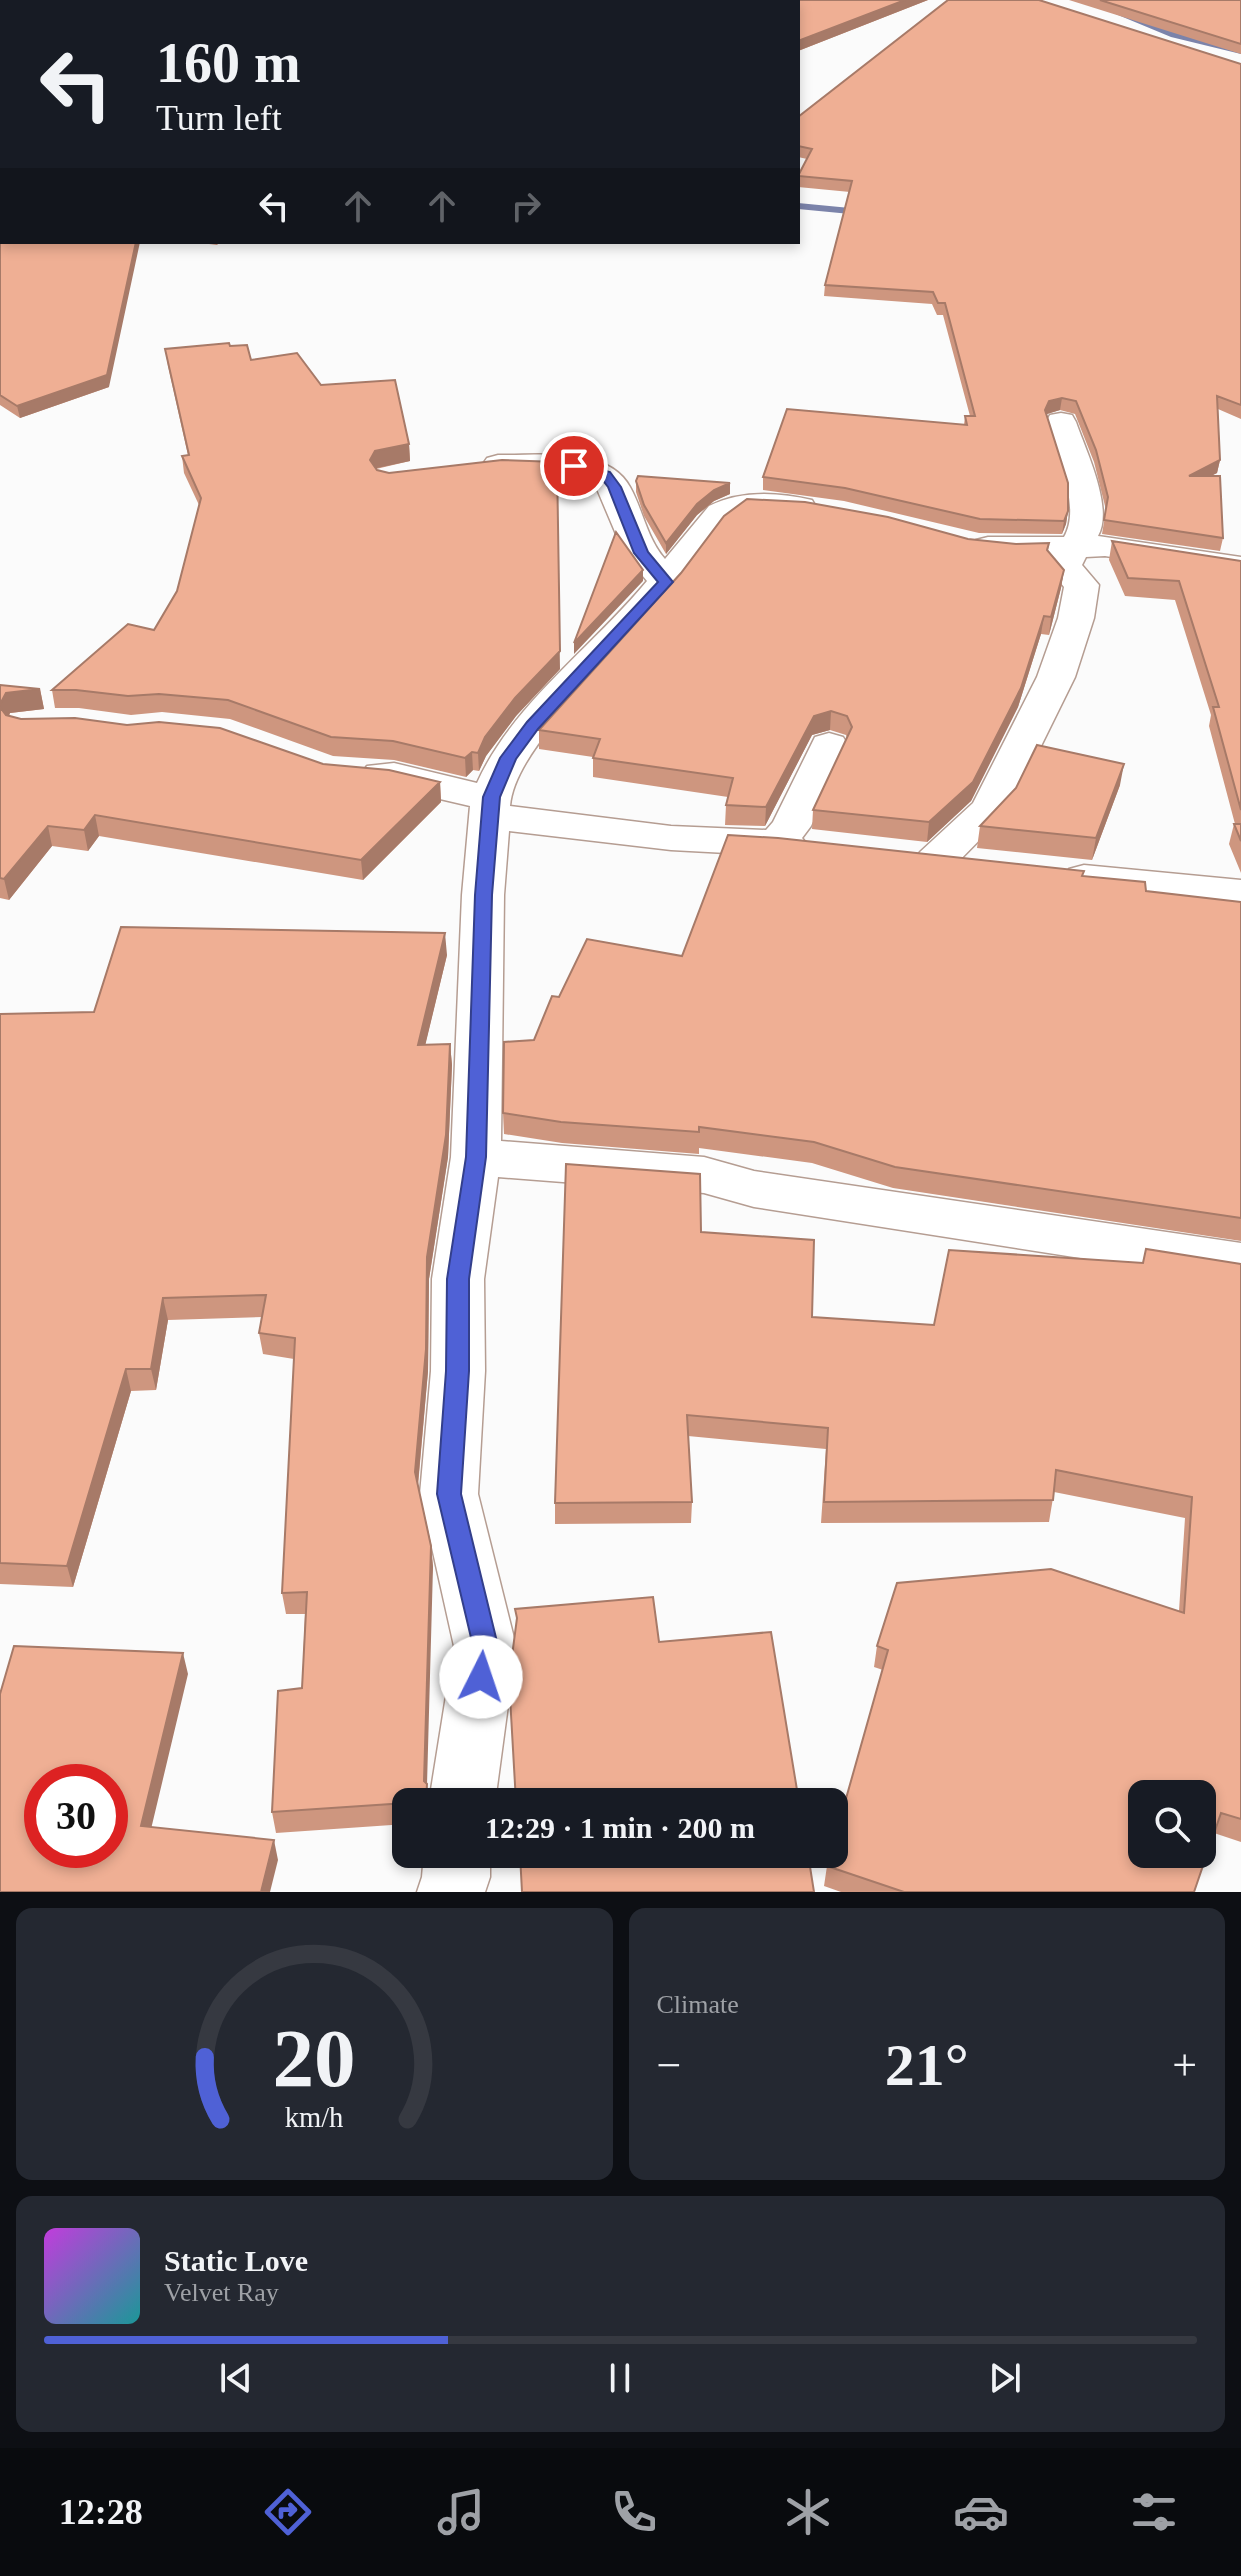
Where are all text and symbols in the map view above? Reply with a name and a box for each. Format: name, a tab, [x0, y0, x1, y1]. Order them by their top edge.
icon: left	[24, 32, 128, 136]
text: 160 m	[156, 32, 301, 94]
text: Turn left	[156, 98, 282, 138]
icon: left	[252, 184, 296, 228]
icon: ahead	[336, 184, 380, 228]
icon: ahead	[420, 184, 464, 228]
icon: right	[504, 184, 548, 228]
pin	[540, 432, 608, 500]
icon: arrive	[552, 444, 596, 488]
position arrow	[439, 1635, 523, 1719]
speed limit sign: 30	[24, 1764, 128, 1868]
map controls	[1128, 1780, 1216, 1868]
button: search	[1128, 1780, 1216, 1868]
text: 12:29 · 1 min · 200 m	[485, 1811, 755, 1844]
text: Climate	[657, 1990, 739, 2019]
text: 20	[273, 2012, 356, 2104]
text: 21°	[885, 2032, 969, 2098]
text: −	[657, 2041, 681, 2090]
text: +	[1172, 2041, 1197, 2090]
text: km/h	[285, 2102, 344, 2133]
text: Static Love	[164, 2244, 308, 2277]
text: Velvet Ray	[164, 2278, 279, 2307]
icon: previous	[214, 2356, 258, 2400]
icon: pause	[598, 2356, 642, 2400]
icon: next	[983, 2356, 1027, 2400]
icon: directions	[260, 2484, 316, 2540]
icon: music	[433, 2484, 489, 2540]
icon: phone	[606, 2484, 662, 2540]
icon: climate	[780, 2484, 836, 2540]
icon: car	[953, 2484, 1009, 2540]
icon: filters	[1126, 2484, 1182, 2540]
text: 12:28	[59, 2492, 143, 2532]

